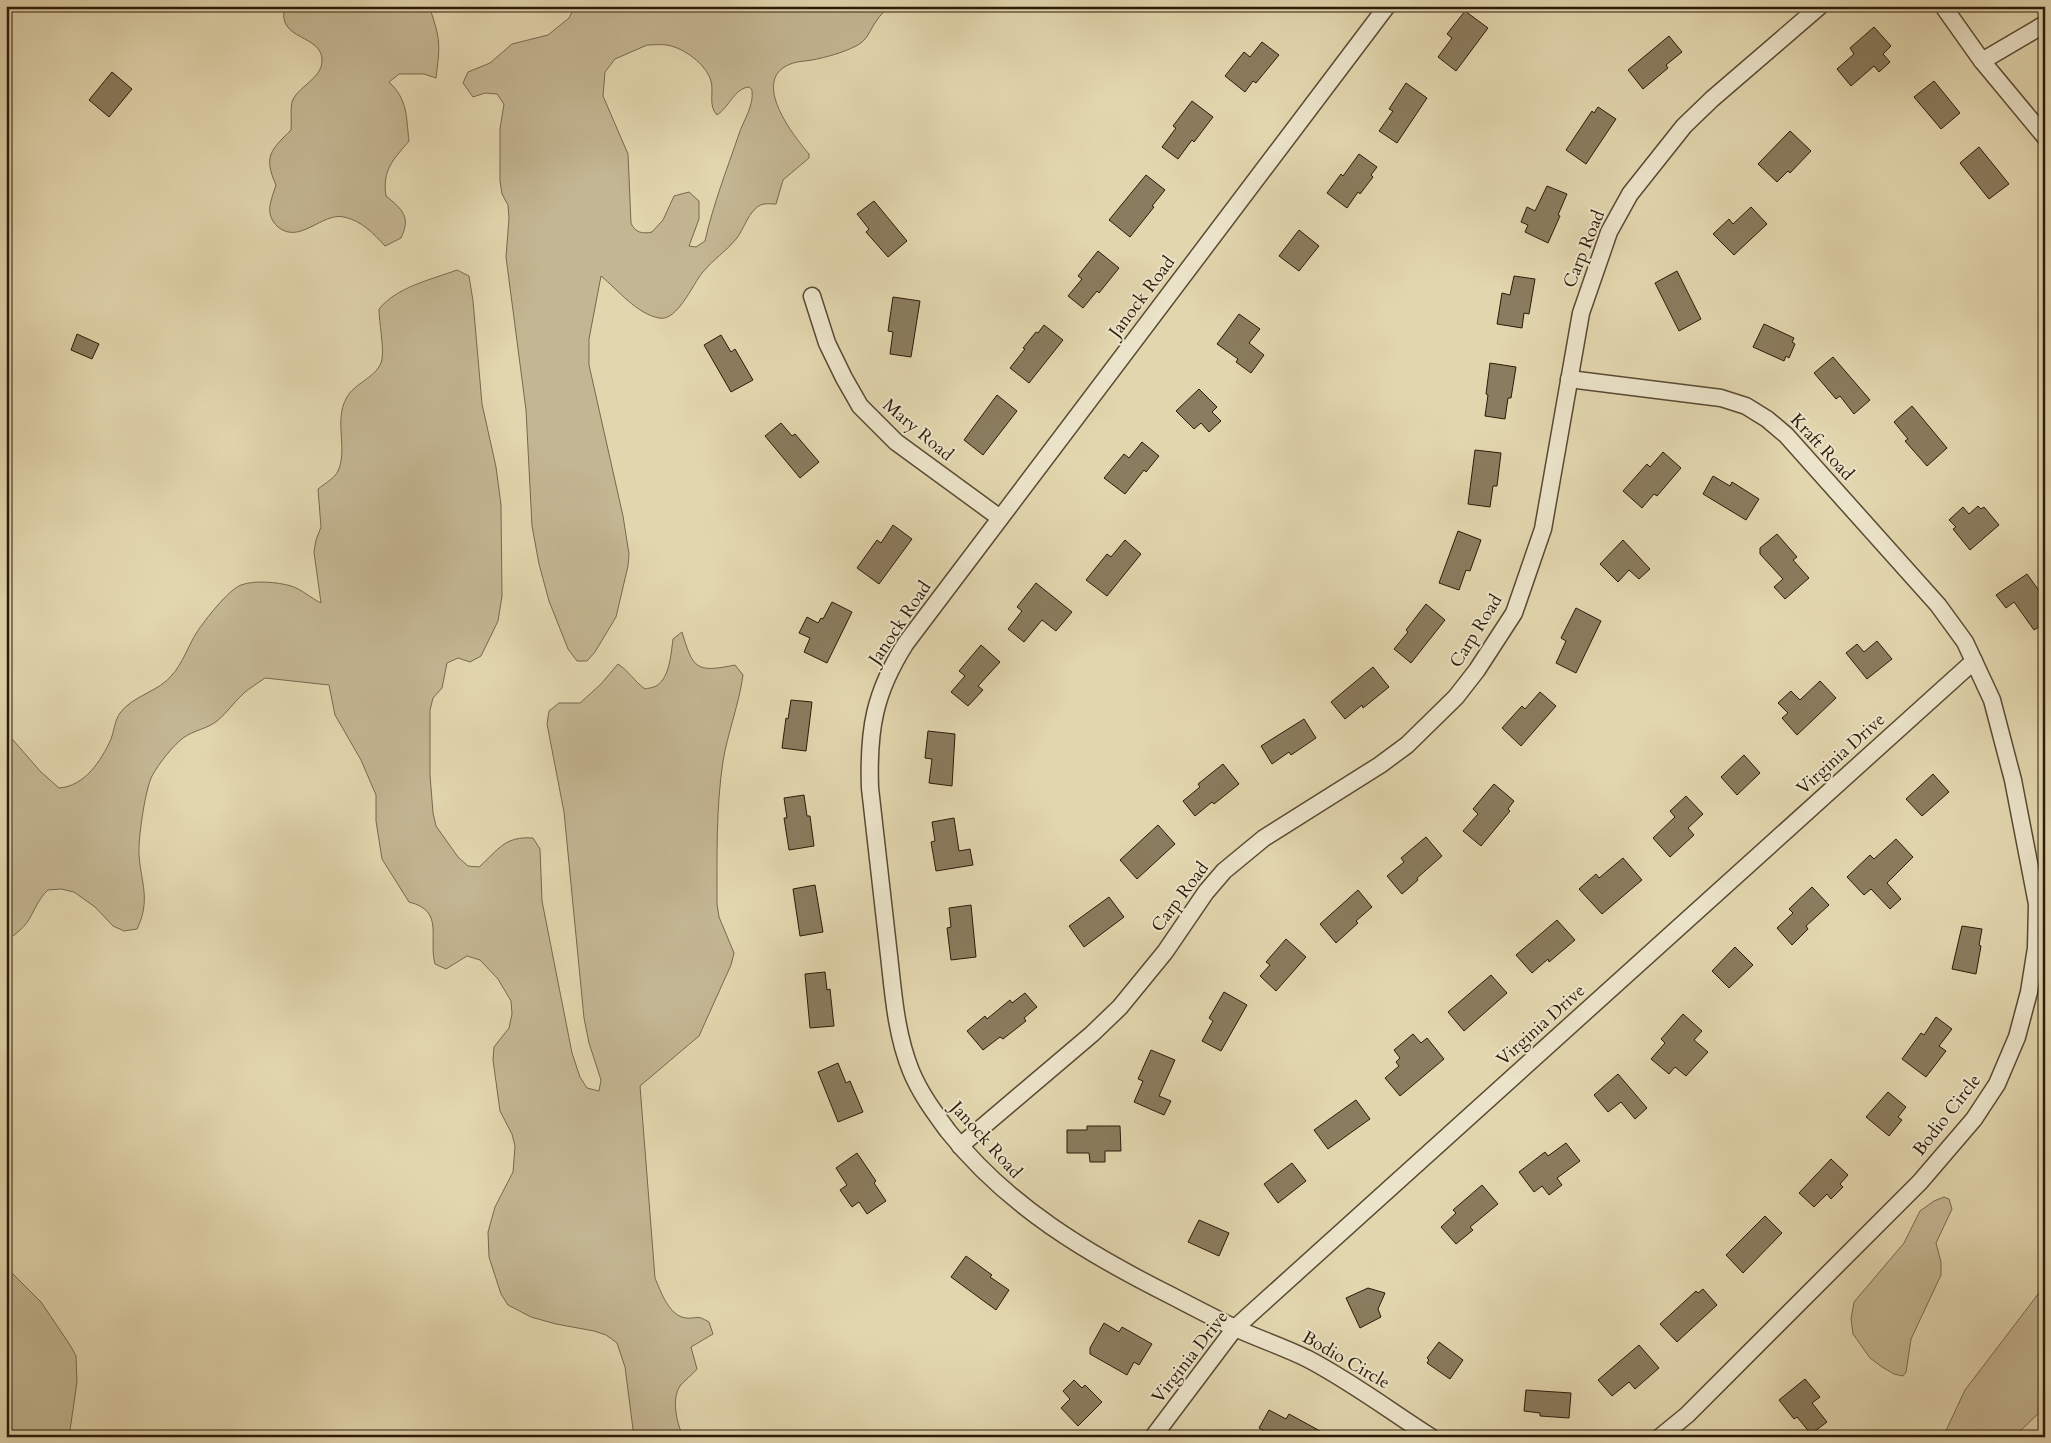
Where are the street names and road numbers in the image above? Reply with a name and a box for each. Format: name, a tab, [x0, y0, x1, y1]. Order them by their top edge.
street label: Carp Road	[1557, 206, 1611, 292]
street label: Janock Road	[1101, 251, 1181, 345]
street label: Mary Road	[877, 393, 959, 467]
street label: Kraft Road	[1784, 408, 1860, 486]
street label: Janock Road	[861, 576, 937, 672]
street label: Carp Road	[1444, 589, 1509, 672]
street label: Virginia Drive	[1791, 707, 1891, 801]
street label: Carp Road	[1145, 856, 1215, 937]
street label: Virginia Drive	[1491, 978, 1591, 1072]
street label: Bodio Circle	[1907, 1069, 1987, 1161]
street label: Janock Road	[943, 1094, 1028, 1184]
street label: Virginia Drive	[1146, 1305, 1234, 1409]
street label: Bodio Circle	[1298, 1325, 1394, 1395]

